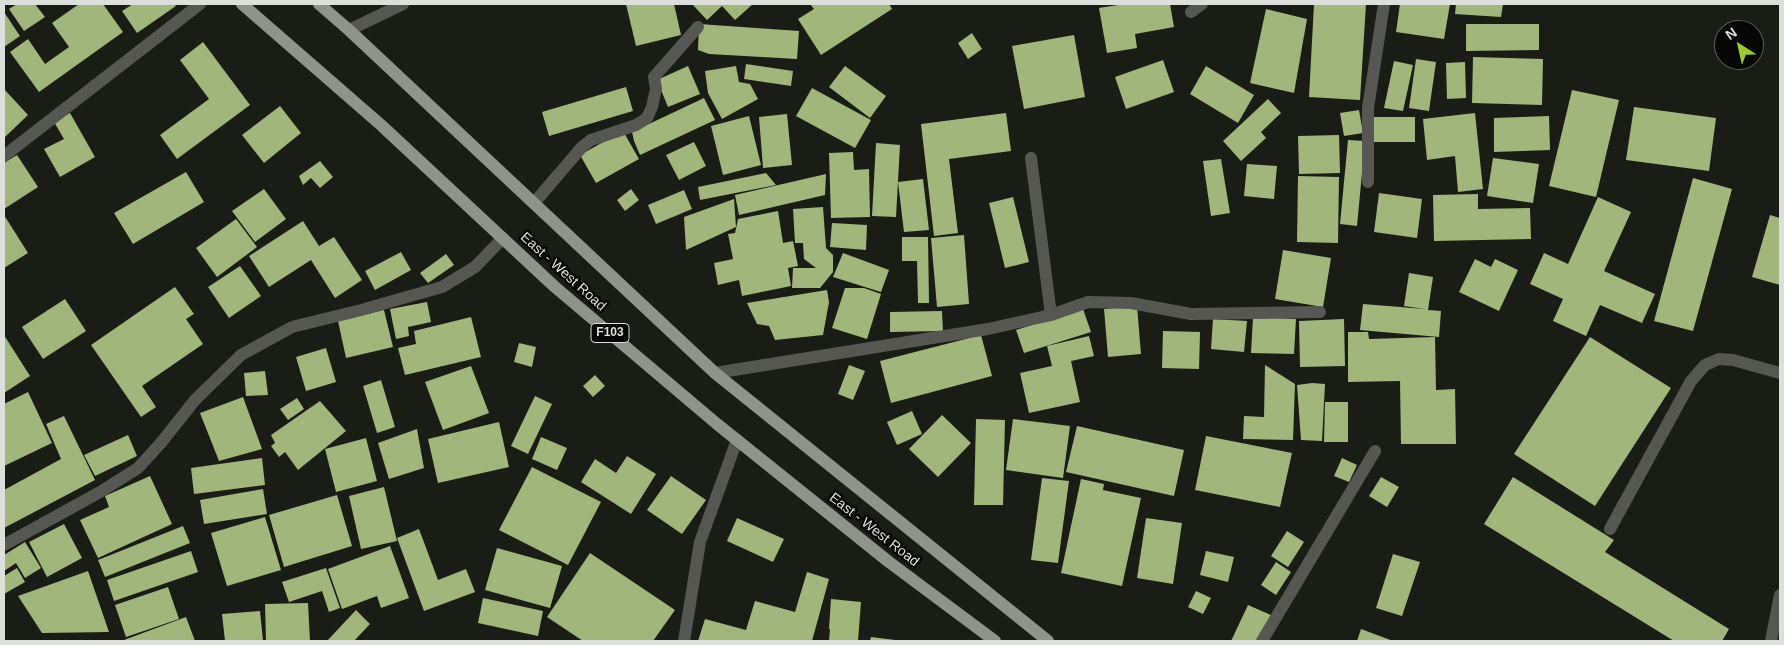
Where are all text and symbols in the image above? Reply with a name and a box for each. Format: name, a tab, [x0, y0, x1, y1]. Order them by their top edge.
north arrow	[1714, 20, 1764, 70]
text: N	[1722, 24, 1740, 43]
street label: East - West Road	[517, 229, 609, 315]
road number: F103	[591, 323, 629, 342]
street label: East - West Road	[826, 490, 922, 570]

